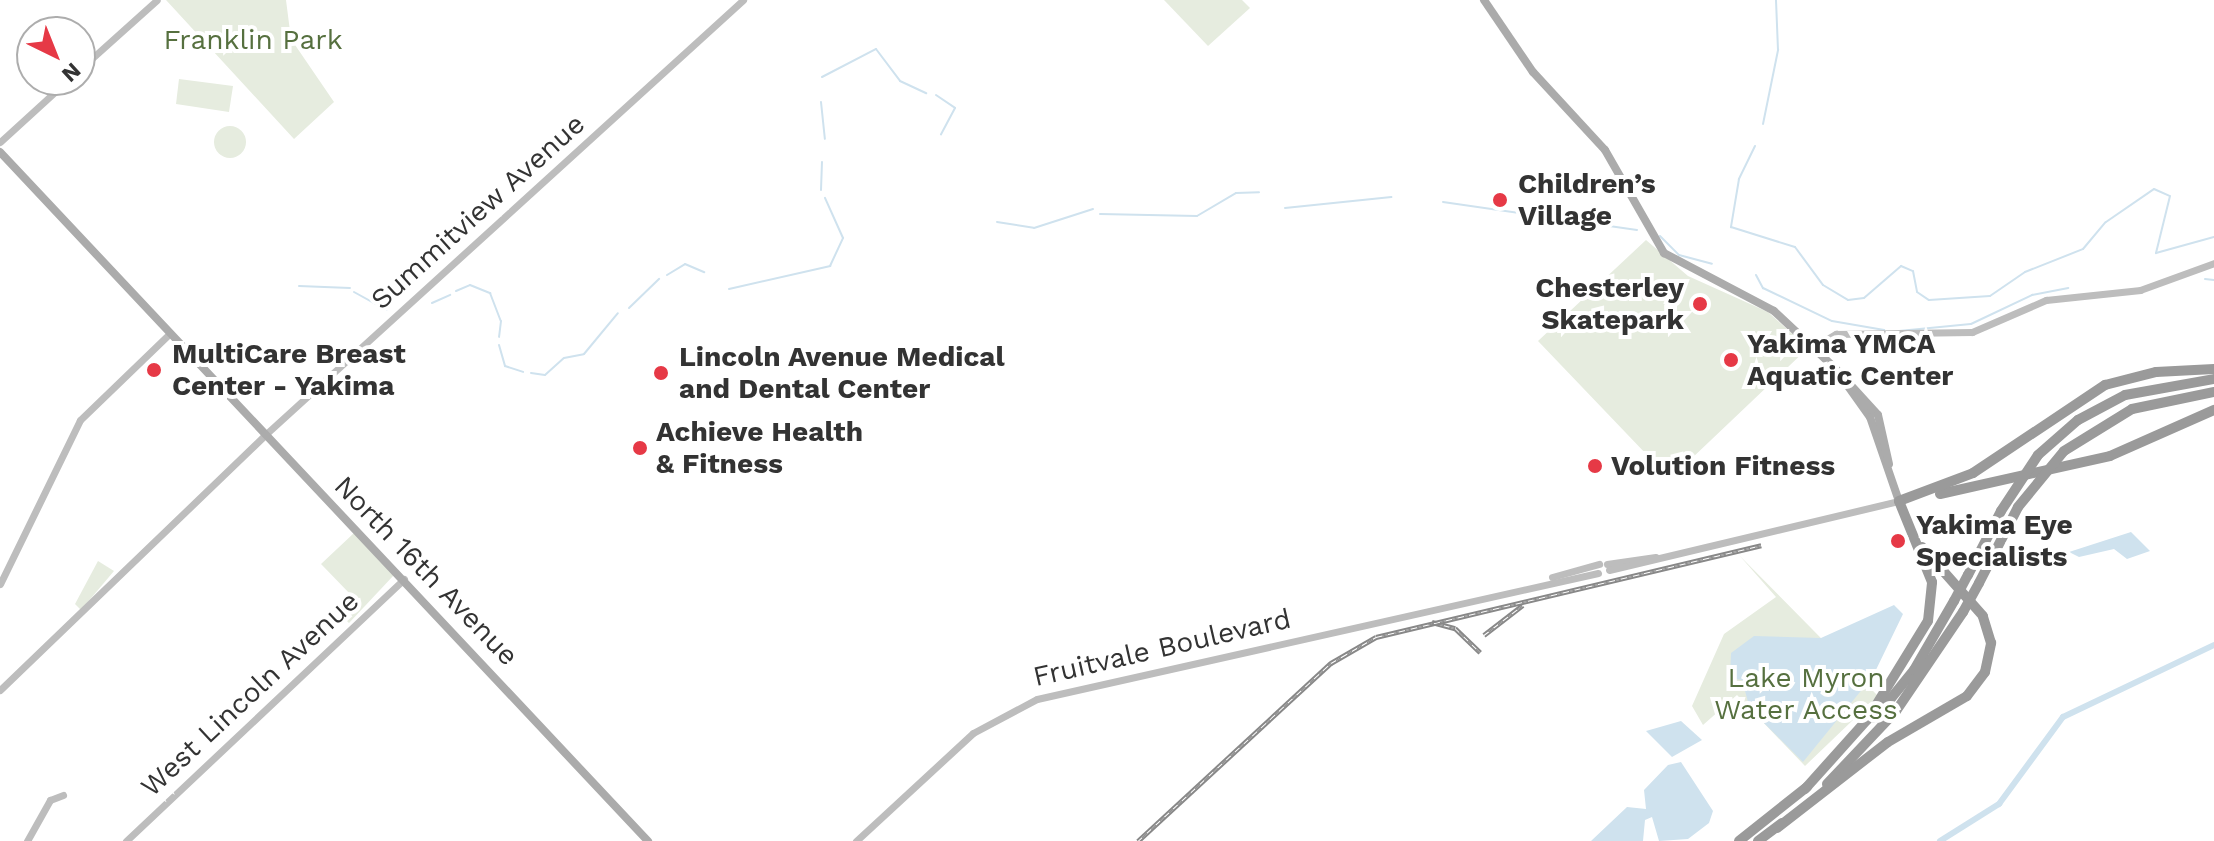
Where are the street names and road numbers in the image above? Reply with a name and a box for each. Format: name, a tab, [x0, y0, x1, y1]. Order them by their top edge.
street label: Summitview Avenue	[364, 107, 592, 317]
street label: North 16th Avenue	[326, 469, 526, 673]
street label: West Lincoln Avenue	[134, 584, 366, 804]
street label: Fruitvale Boulevard	[1030, 602, 1294, 694]

